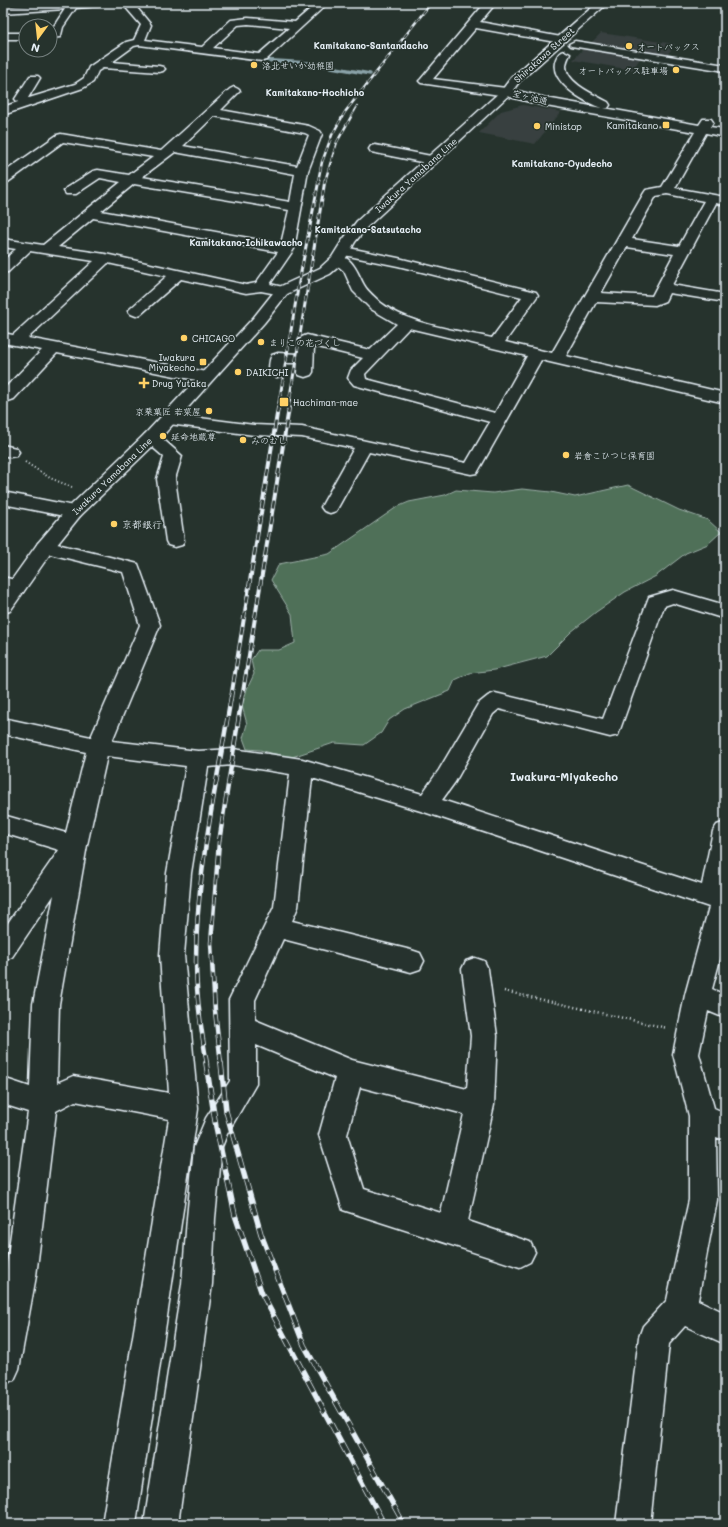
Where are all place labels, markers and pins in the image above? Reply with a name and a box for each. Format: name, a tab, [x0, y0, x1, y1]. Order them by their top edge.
marker: オートバックス	[624, 41, 634, 51]
place label: オートバックス	[637, 41, 700, 52]
marker: 洛北せいか幼稚園	[249, 60, 259, 70]
place label: 洛北せいか幼稚園	[262, 60, 334, 71]
place label: オートバックス駐車場	[578, 65, 668, 76]
marker: オートバックス駐車場	[671, 65, 681, 75]
place label: Kamitakano	[607, 120, 659, 131]
marker: Kamitakano	[661, 120, 671, 130]
marker: Ministop	[532, 121, 542, 131]
place label: Ministop	[545, 121, 582, 132]
marker: CHICAGO	[179, 333, 189, 343]
place label: CHICAGO	[192, 333, 235, 344]
marker: まりこの花づくし	[256, 337, 266, 347]
place label: まりこの花づくし	[269, 337, 341, 348]
place label: Iwakura Miyakecho	[149, 352, 196, 373]
marker: Iwakura Miyakecho	[198, 357, 208, 367]
marker: DAIKICHI	[233, 367, 243, 377]
place label: DAIKICHI	[246, 367, 289, 378]
marker: Drug Yutaka	[139, 378, 149, 388]
place label: Drug Yutaka	[152, 378, 207, 389]
marker: Hachiman-mae	[278, 396, 290, 408]
place label: Hachiman-mae	[293, 397, 358, 408]
place label: 京栗菓匠 若菜屋	[135, 406, 201, 417]
marker: 京栗菓匠 若菜屋	[204, 406, 214, 416]
marker: 延命地蔵尊	[158, 431, 168, 441]
place label: 延命地蔵尊	[171, 431, 216, 442]
marker: みのむし	[238, 435, 248, 445]
place label: みのむし	[251, 435, 287, 446]
marker: 岩倉こひつじ保育園	[561, 450, 571, 460]
place label: 岩倉こひつじ保育園	[574, 450, 655, 461]
place label: 京都銀行	[122, 517, 162, 531]
marker: 京都銀行	[109, 519, 119, 529]

